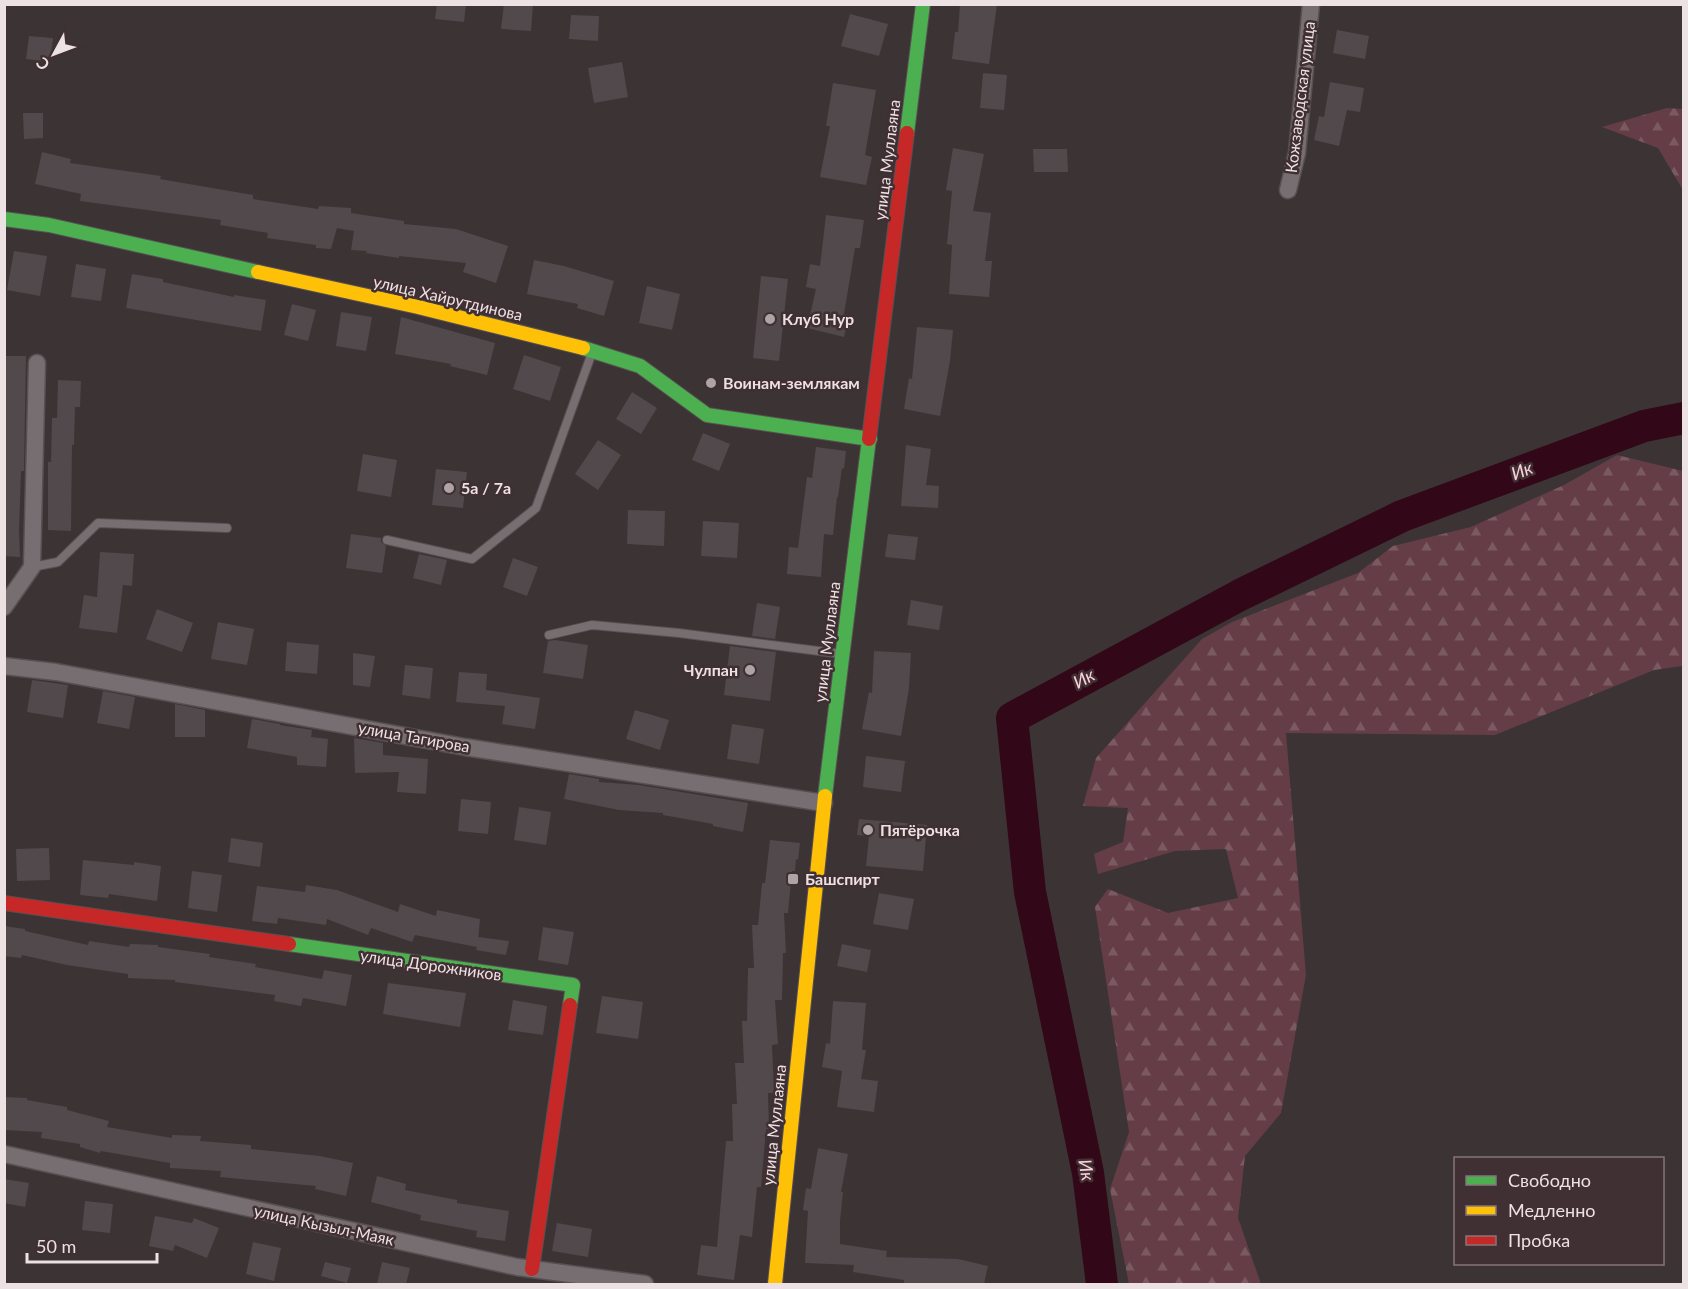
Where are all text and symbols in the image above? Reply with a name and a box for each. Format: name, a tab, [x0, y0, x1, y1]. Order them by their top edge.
street label: Кожзаводская улица	[1281, 20, 1318, 174]
north arrow	[24, 24, 84, 84]
text: С	[31, 54, 53, 74]
street label: улица Муллаяна	[870, 98, 903, 221]
street label: улица Хайрутдинова	[372, 271, 525, 324]
place label: Клуб Нур	[782, 309, 854, 328]
marker: Клуб Нур	[763, 312, 777, 326]
place label: Воинам-землякам	[723, 373, 860, 392]
marker: Воинам-землякам	[704, 376, 718, 390]
water label: Ик	[1508, 456, 1536, 484]
place label: 5а / 7а	[461, 478, 511, 497]
marker: 5а / 7а	[442, 481, 456, 495]
street label: улица Муллаяна	[810, 580, 843, 703]
place label: Чулпан	[684, 660, 738, 679]
marker: Чулпан	[743, 663, 757, 677]
water label: Ик	[1069, 663, 1098, 693]
street label: улица Тагирова	[357, 717, 471, 756]
place label: Пятёрочка	[880, 820, 960, 839]
marker: Пятёрочка	[861, 823, 875, 837]
place label: Башспирт	[805, 869, 881, 888]
marker: Башспирт	[786, 872, 800, 886]
street label: улица Дорожников	[359, 945, 503, 984]
street label: улица Муллаяна	[758, 1064, 789, 1186]
water label: Ик	[1074, 1157, 1100, 1183]
legend	[1454, 1157, 1664, 1265]
text: Свободно	[1508, 1169, 1591, 1191]
text: Медленно	[1508, 1199, 1596, 1221]
street label: улица Кызыл-Маяк	[252, 1200, 397, 1249]
scale bar	[27, 1226, 158, 1264]
text: Пробка	[1508, 1229, 1570, 1251]
text: 50 m	[36, 1235, 76, 1257]

